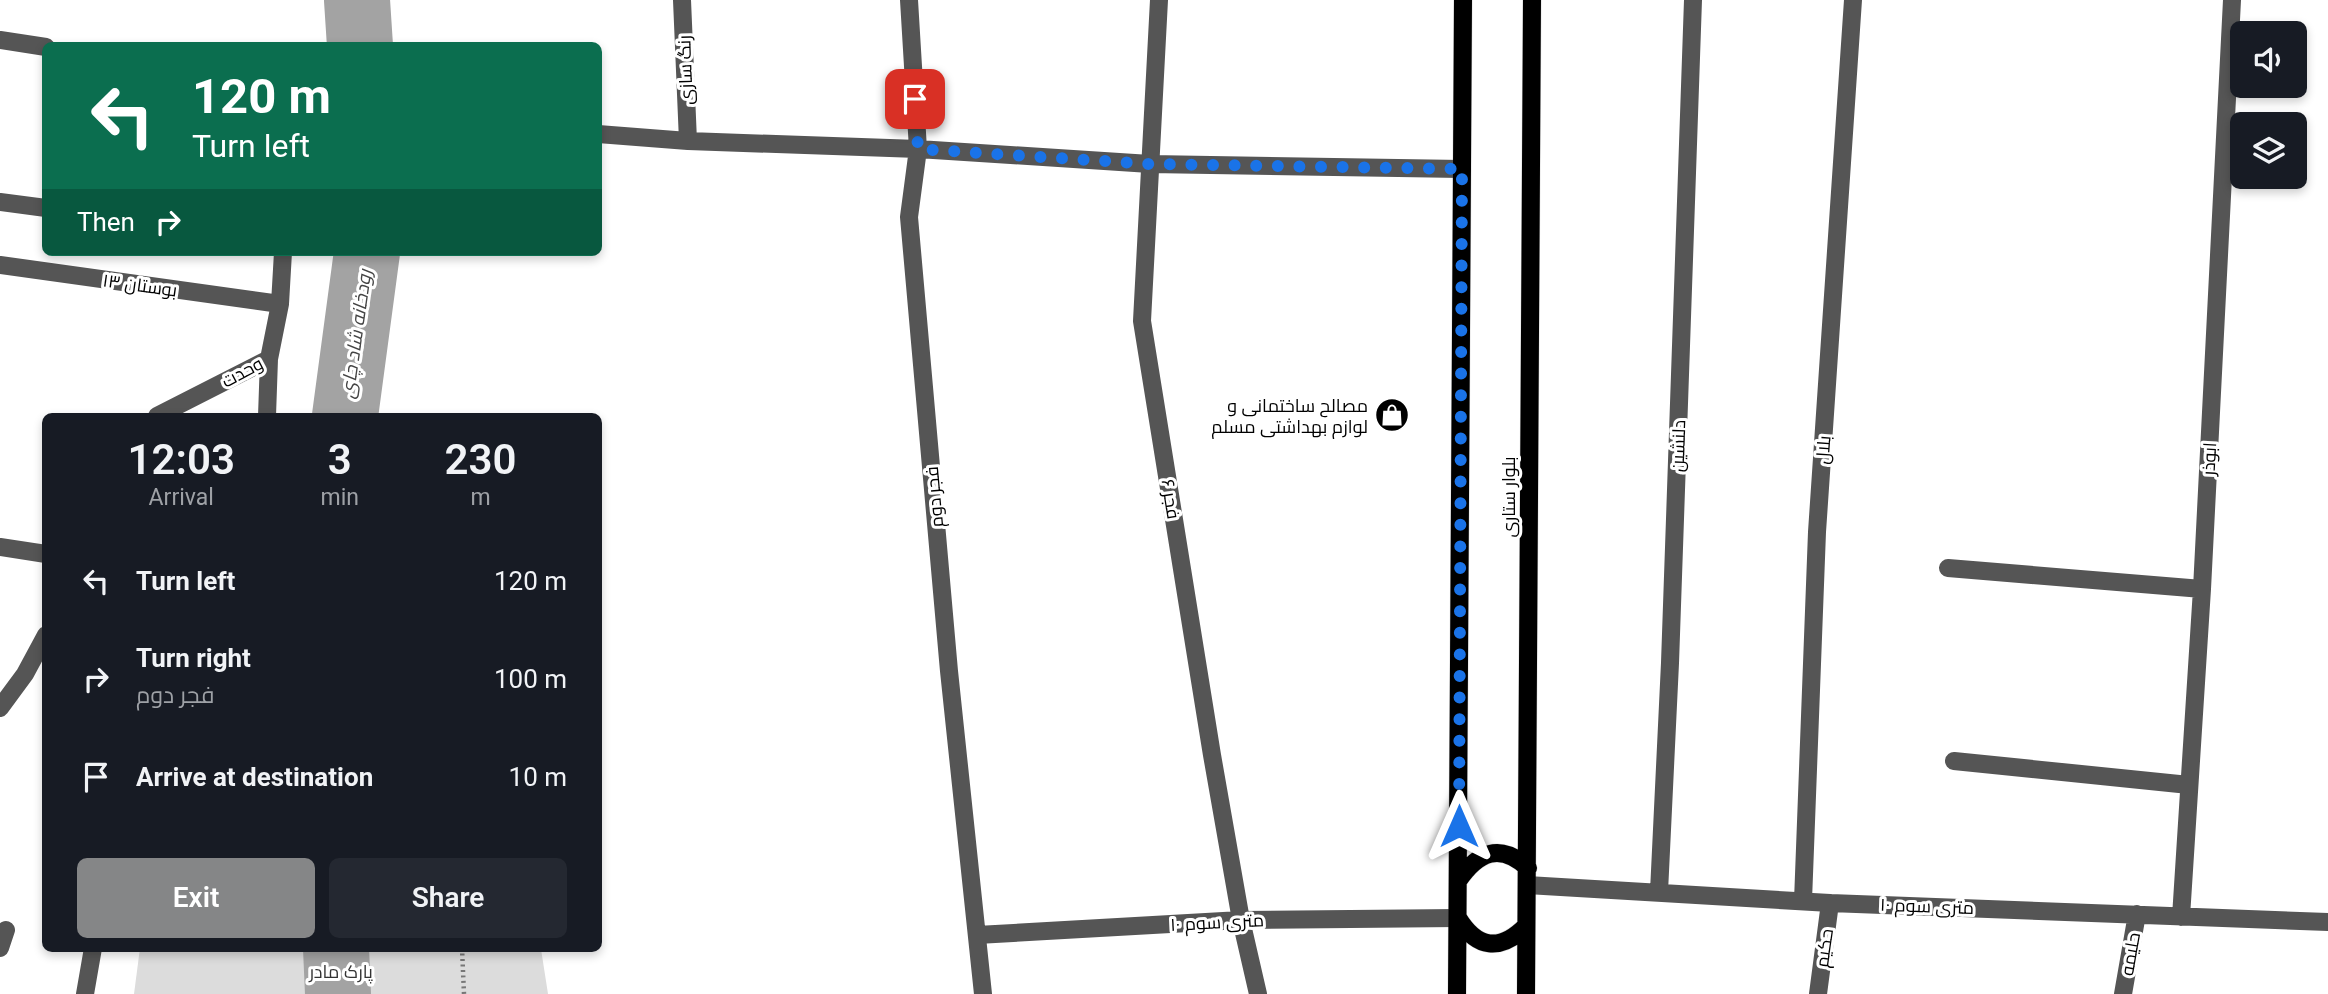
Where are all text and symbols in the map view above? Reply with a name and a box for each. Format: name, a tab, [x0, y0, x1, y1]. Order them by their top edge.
map controls	[2230, 21, 2307, 189]
button: sound	[2230, 21, 2307, 98]
street label: رنگ سازی	[673, 35, 698, 105]
text: 120 m	[192, 68, 331, 125]
pin	[885, 69, 945, 129]
icon: left	[77, 70, 168, 161]
icon: arrive	[896, 80, 934, 118]
button: layers	[2230, 112, 2307, 189]
text: Turn left	[192, 127, 310, 165]
icon: right	[149, 203, 187, 241]
text: Then	[77, 207, 135, 237]
water label: رودخانه شاد چای	[336, 266, 378, 400]
street label: بوستان ۱۳	[101, 269, 179, 302]
street label: وحدت	[218, 352, 267, 392]
place label: مصالح ساختمانی و لوازم بهداشتی مسلم	[1211, 395, 1368, 439]
shop icon: مصالح ساختمانی و لوازم بهداشتی مسلم	[1373, 396, 1411, 434]
street label: دلنشین	[1667, 420, 1690, 473]
text: 12:03	[128, 435, 235, 484]
text: 3	[328, 435, 352, 484]
text: 230	[444, 435, 516, 484]
street label: بلال	[1812, 435, 1835, 465]
street label: ابوذر	[2198, 442, 2221, 477]
street label: بلوار ستاری	[1498, 456, 1520, 538]
street label: فجر دوم	[921, 465, 949, 529]
street label: فجر ۶	[1156, 477, 1185, 521]
text: Arrival	[149, 484, 214, 511]
text: min	[320, 484, 359, 511]
text: m	[470, 484, 491, 511]
icon: left	[77, 562, 115, 600]
text: Turn left	[136, 566, 235, 596]
text: 120 m	[494, 566, 567, 596]
text: Turn right	[136, 643, 251, 673]
icon: right	[77, 660, 115, 698]
text: 100 m	[494, 664, 567, 694]
text: فجر دوم	[136, 682, 214, 709]
icon: arrive	[77, 758, 115, 796]
text: Arrive at destination	[136, 762, 373, 792]
text: 10 m	[509, 762, 567, 792]
position arrow	[1422, 789, 1496, 863]
button: Exit	[77, 858, 315, 938]
button: Share	[329, 858, 567, 938]
street label: ۱۰ متری سوم	[1880, 894, 1974, 920]
street label: ۱۰ متری سوم	[1170, 909, 1265, 937]
street label: حکیم	[1811, 927, 1839, 969]
street label: حلیمه	[2116, 931, 2144, 977]
park label: پارک مادر	[308, 961, 373, 984]

